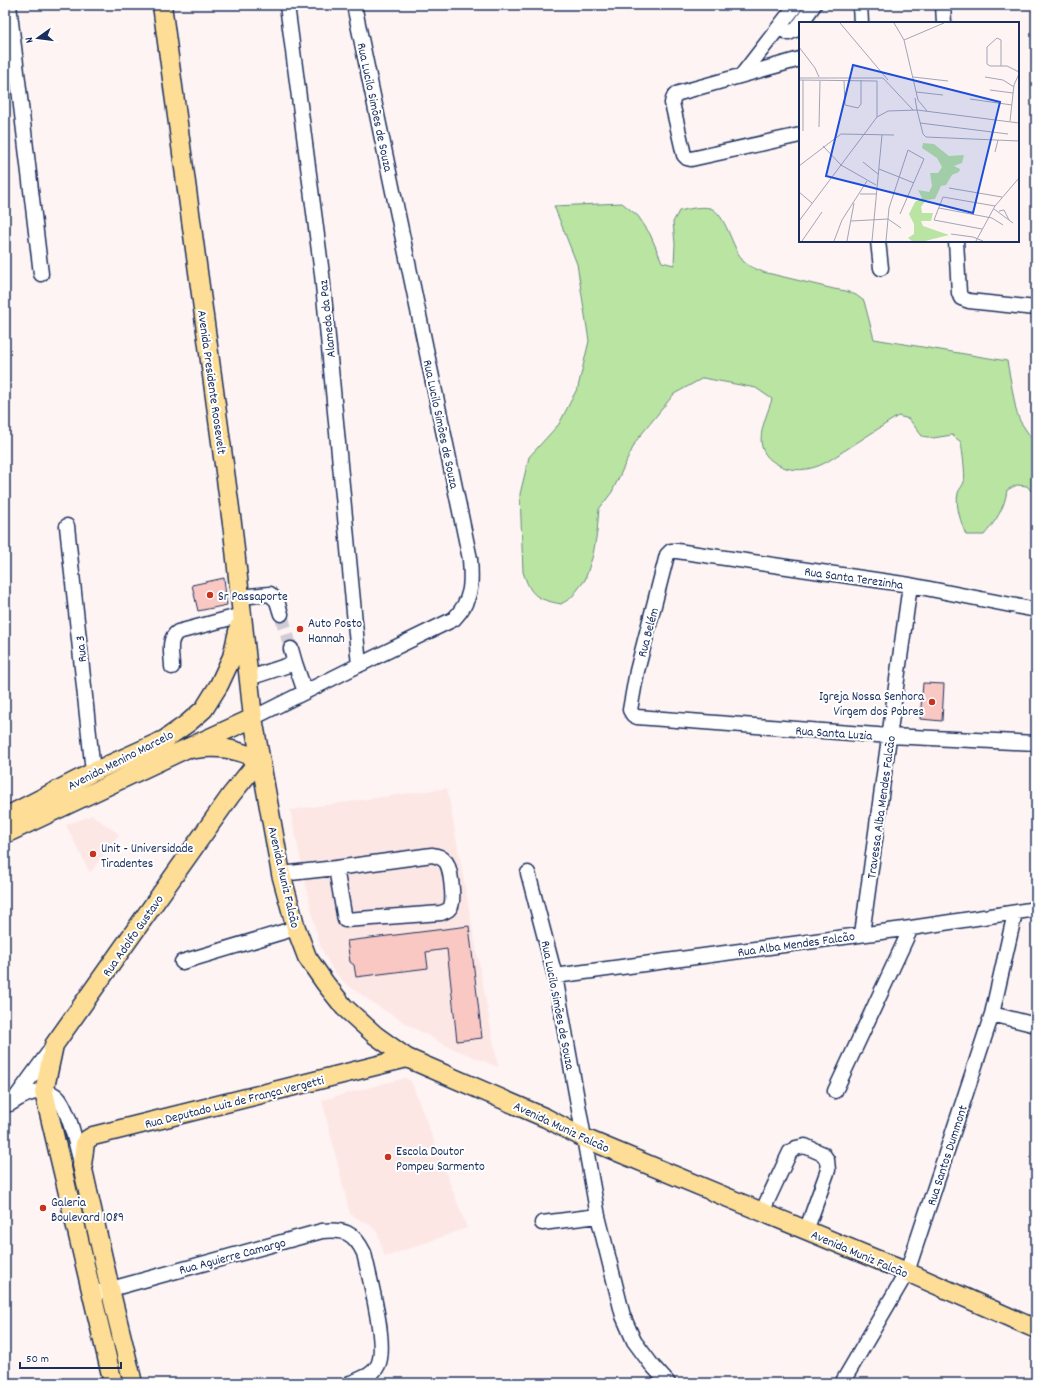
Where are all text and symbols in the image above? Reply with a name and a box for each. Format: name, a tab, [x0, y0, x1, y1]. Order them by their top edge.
north arrow	[18, 18, 58, 58]
inset map	[799, 22, 1019, 242]
text: N	[22, 35, 39, 45]
street label: Rua Lucilo Simões de Souza	[351, 41, 397, 175]
street label: Alameda da Paz	[315, 279, 342, 359]
street label: Avenida Presidente Roosevelt	[191, 309, 230, 456]
street label: Rua Lucilo Simões de Souza	[417, 358, 463, 492]
street label: Rua Santa Terezinha	[803, 563, 905, 596]
place label: Sr Passaporte	[218, 588, 288, 607]
marker: Sr Passaporte	[205, 590, 215, 600]
street label: Rua Belém	[634, 606, 665, 660]
place label: Auto Posto Hannah	[308, 615, 362, 649]
marker: Auto Posto Hannah	[295, 624, 305, 634]
street label: Rua 3	[72, 634, 93, 663]
place label: Igreja Nossa Senhora Virgem dos Pobres	[819, 688, 925, 722]
marker: Igreja Nossa Senhora Virgem dos Pobres	[927, 697, 937, 707]
street label: Rua Santa Luzia	[795, 722, 874, 747]
street label: Avenida Menino Marcelo	[65, 726, 178, 796]
street label: Travessa Alba Mendes Falcão	[863, 734, 902, 880]
street label: Avenida Muniz Falcão	[262, 825, 304, 930]
place label: Unit - Universidade Tiradentes	[101, 840, 194, 874]
marker: Unit - Universidade Tiradentes	[88, 849, 98, 859]
street label: Rua Adolfo Gustavo	[99, 891, 170, 981]
street label: Rua Alba Mendes Falcão	[737, 928, 856, 963]
street label: Rua Lucilo Simões de Souza	[535, 939, 579, 1073]
street label: Rua Deputado Luiz de França Vergetti	[143, 1072, 327, 1135]
street label: Avenida Muniz Falcão	[510, 1098, 612, 1159]
street label: Rua Santos Dummont	[923, 1103, 974, 1208]
place label: Escola Doutor Pompeu Sarmento	[396, 1143, 485, 1177]
marker: Escola Doutor Pompeu Sarmento	[383, 1152, 393, 1162]
place label: Galeria Boulevard 1089	[51, 1194, 124, 1228]
marker: Galeria Boulevard 1089	[38, 1203, 48, 1213]
street label: Avenida Muniz Falcão	[808, 1226, 911, 1284]
street label: Rua Aguierre Camargo	[177, 1234, 288, 1281]
scale bar	[20, 1344, 121, 1370]
text: 50 m	[26, 1351, 49, 1368]

